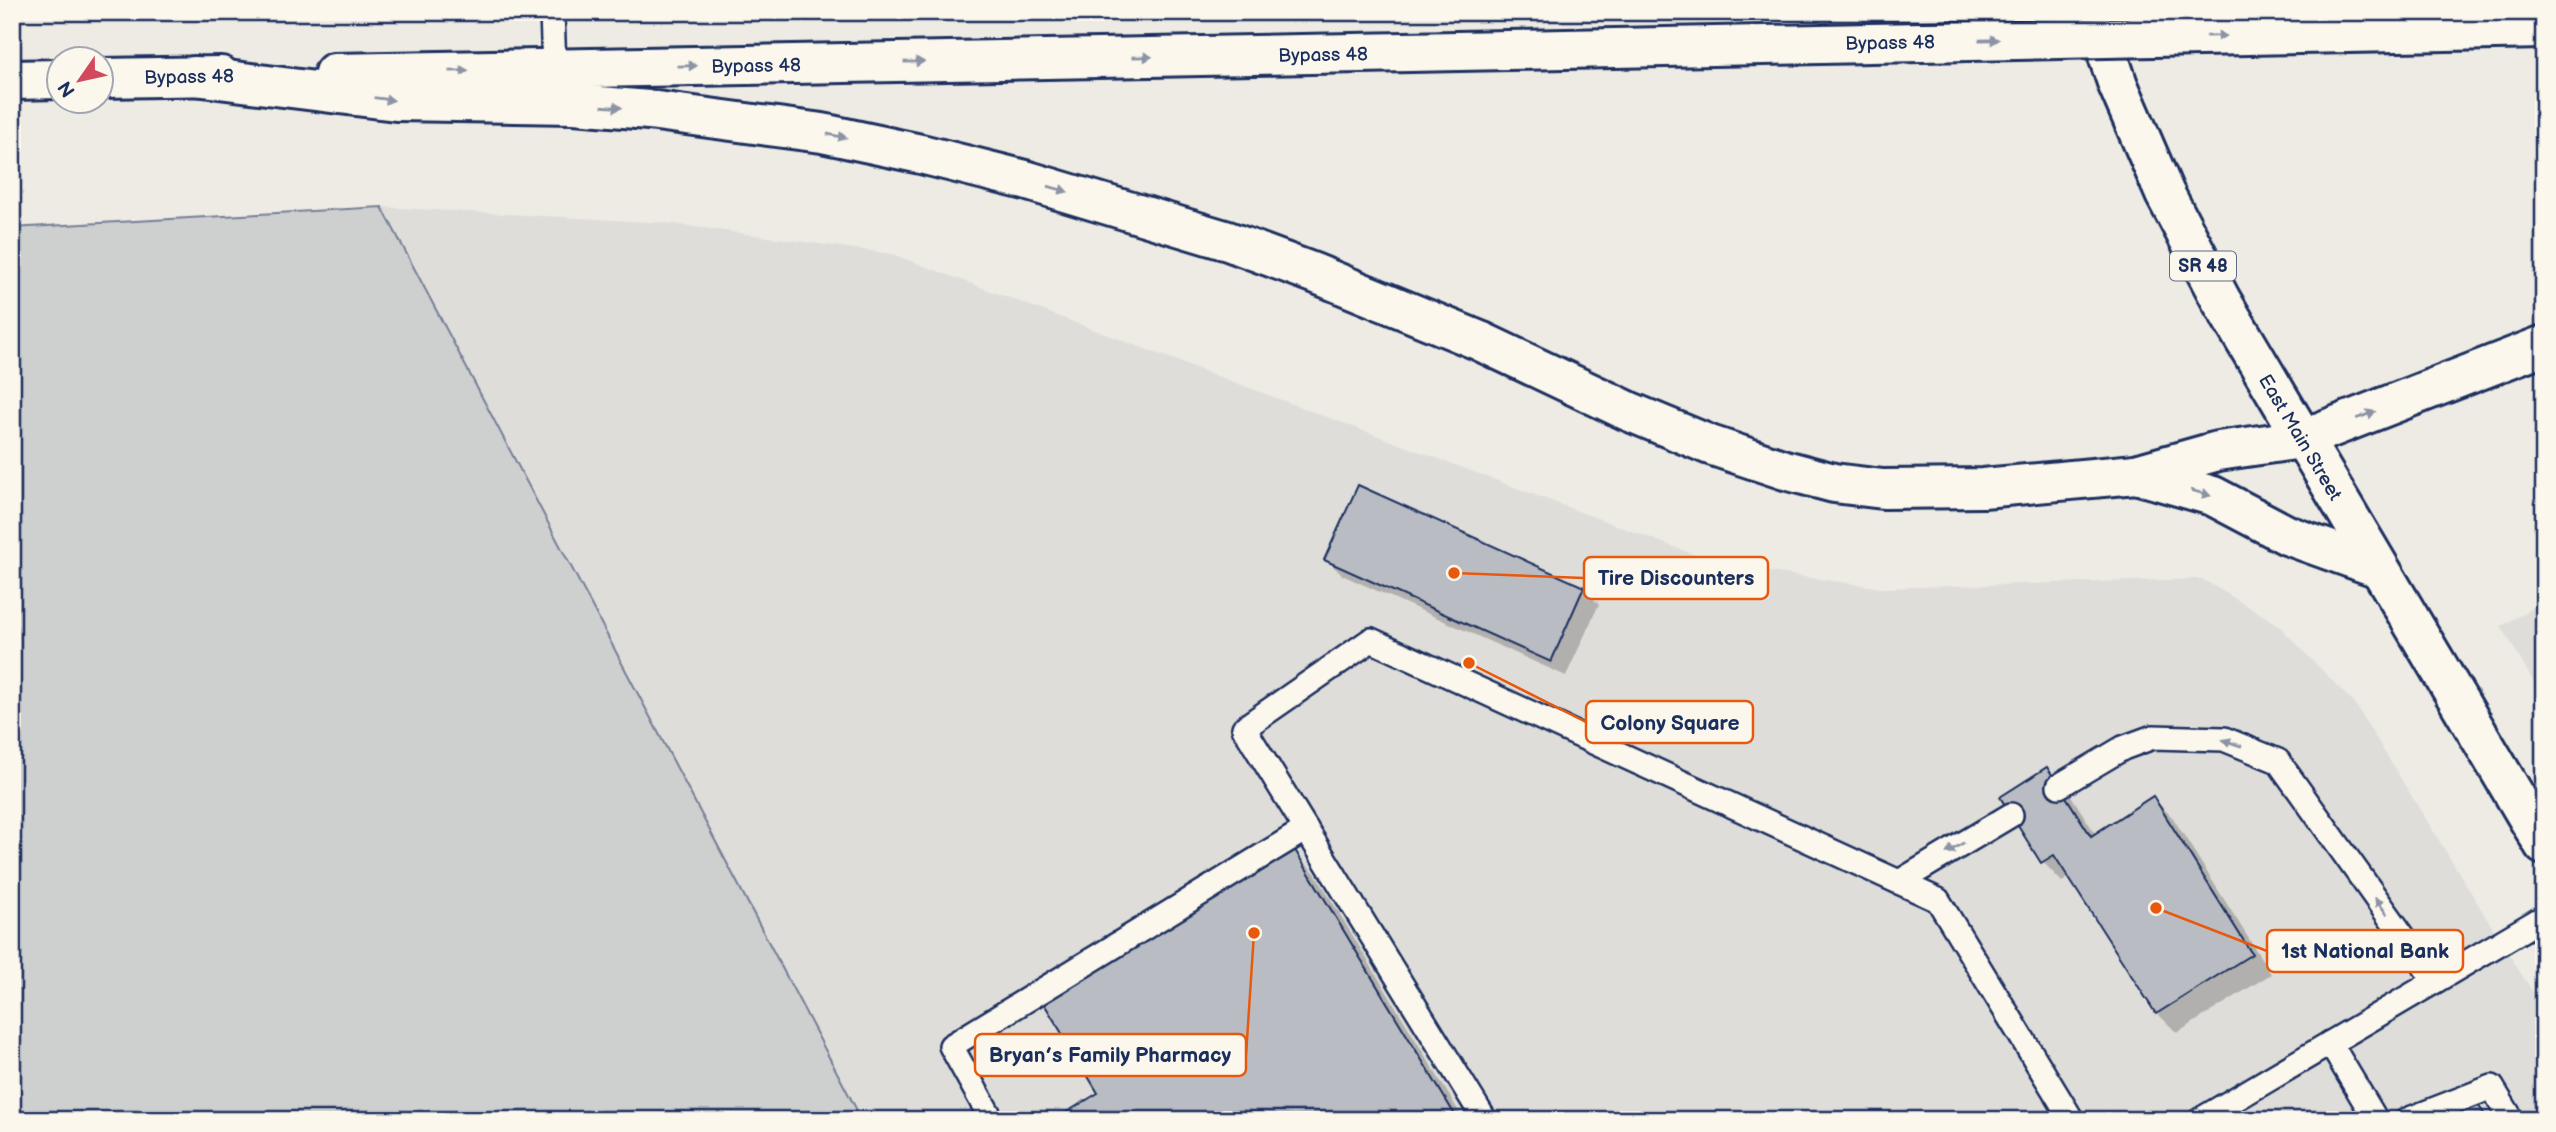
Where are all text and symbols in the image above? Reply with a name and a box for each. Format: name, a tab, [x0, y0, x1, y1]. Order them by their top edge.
one-way arrow	[2206, 30, 2228, 42]
street label: Bypass 48	[1845, 31, 1935, 56]
one-way arrow	[1978, 35, 2000, 46]
street label: Bypass 48	[1278, 43, 1368, 68]
north arrow	[46, 46, 116, 116]
one-way arrow	[1131, 51, 1153, 63]
street label: Bypass 48	[711, 54, 801, 79]
one-way arrow	[903, 56, 925, 68]
one-way arrow	[676, 61, 698, 72]
street label: Bypass 48	[144, 65, 234, 90]
one-way arrow	[448, 65, 470, 77]
text: N	[54, 76, 81, 101]
one-way arrow	[374, 94, 396, 105]
one-way arrow	[601, 102, 623, 113]
one-way arrow	[826, 131, 848, 142]
one-way arrow	[1048, 185, 1069, 195]
road number: SR 48	[2170, 252, 2236, 280]
street label: East Main Street	[2253, 371, 2346, 505]
one-way arrow	[2356, 410, 2377, 421]
one-way arrow	[2191, 488, 2213, 499]
callout: Tire Discounters	[1584, 557, 1768, 599]
text: Tire Discounters	[1598, 566, 1754, 591]
callout: Colony Square	[1586, 701, 1753, 743]
text: Colony Square	[1600, 711, 1740, 736]
one-way arrow	[2221, 737, 2242, 748]
one-way arrow	[1946, 842, 1965, 855]
one-way arrow	[2374, 896, 2388, 915]
callout: 1st National Bank	[2267, 930, 2463, 972]
text: 1st National Bank	[2281, 939, 2449, 964]
callout: Bryan’s Family Pharmacy	[975, 1034, 1246, 1076]
text: Bryan’s Family Pharmacy	[989, 1043, 1232, 1068]

